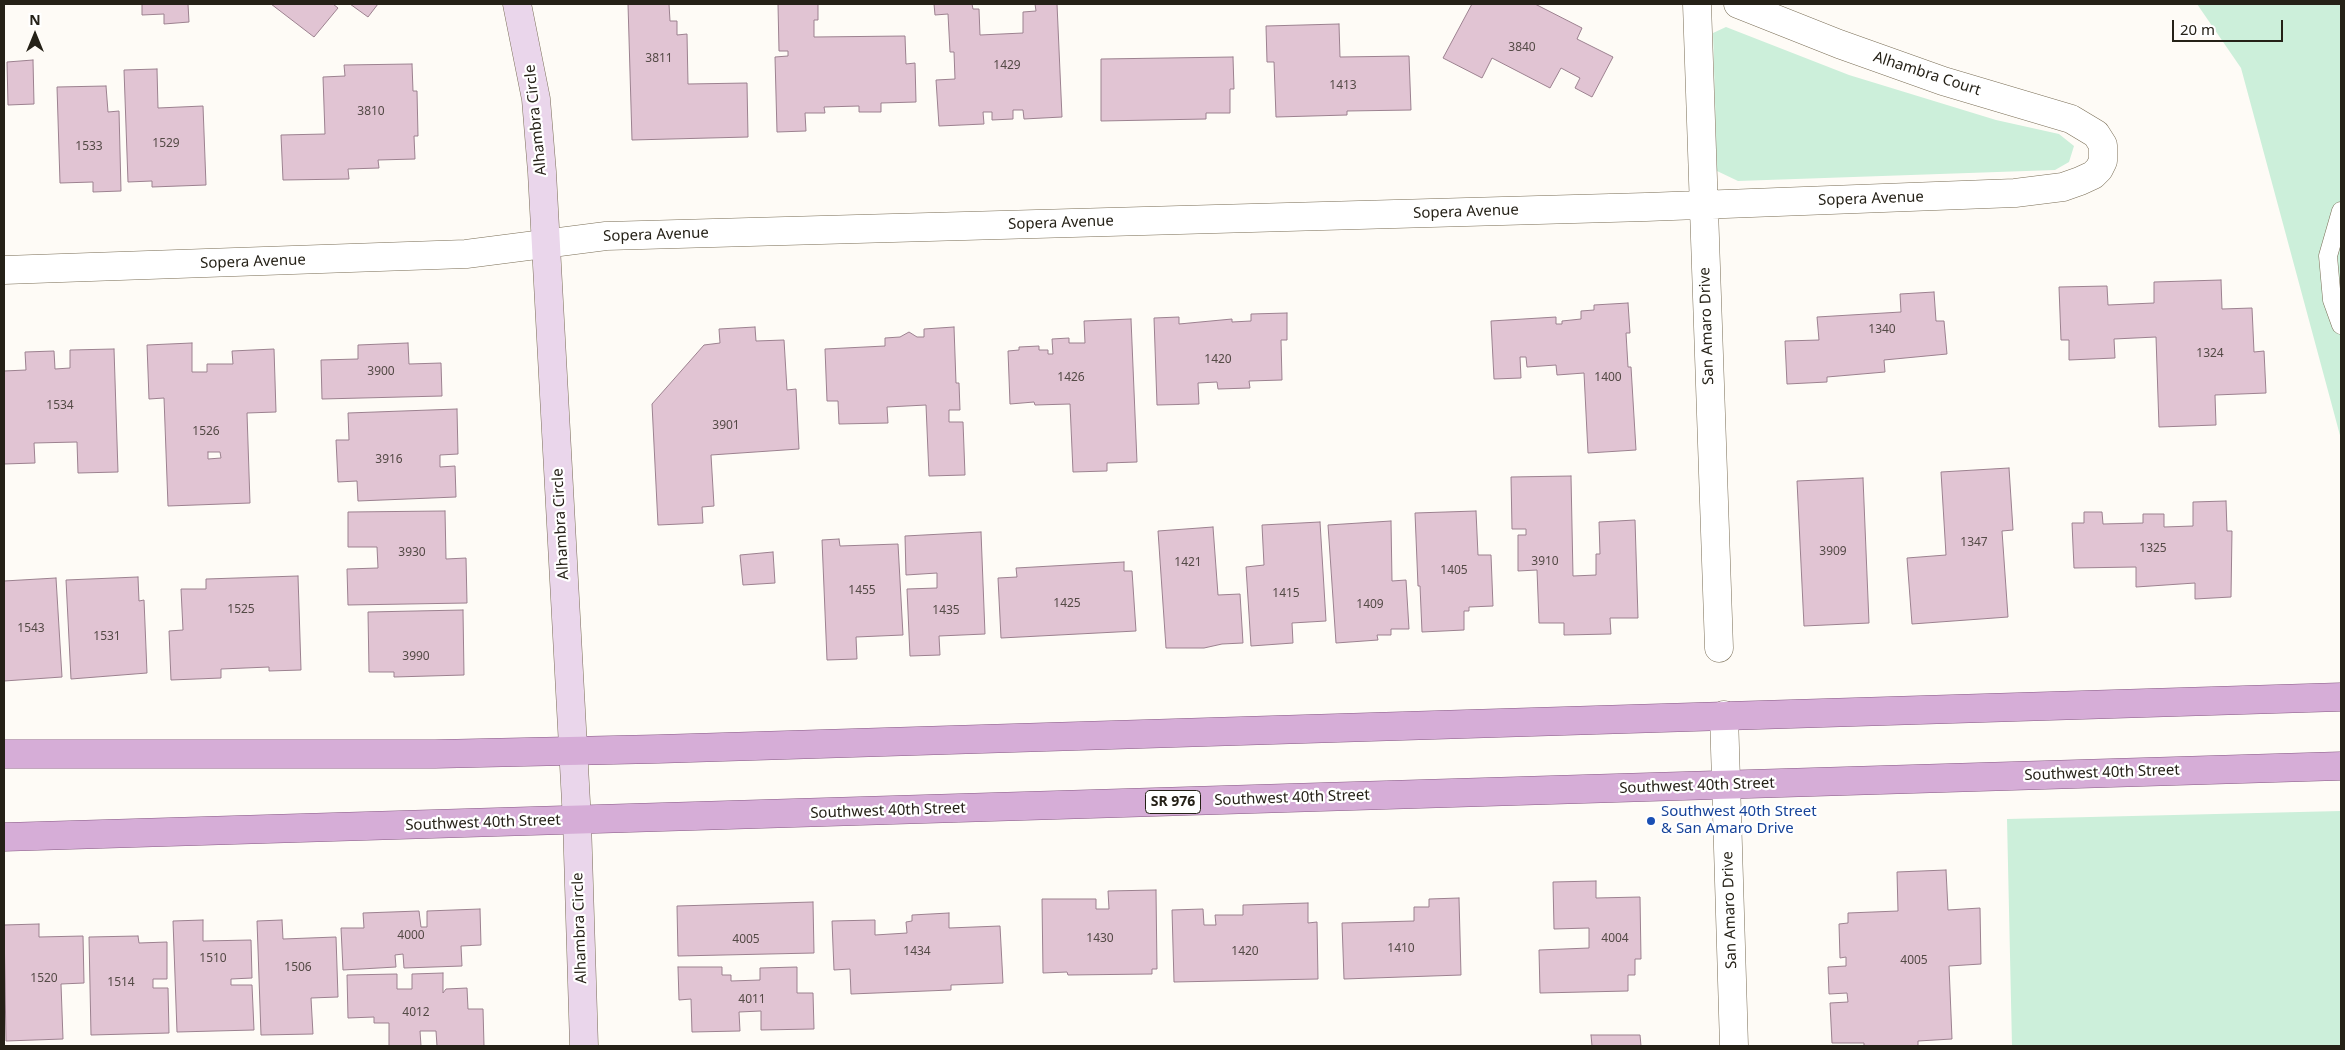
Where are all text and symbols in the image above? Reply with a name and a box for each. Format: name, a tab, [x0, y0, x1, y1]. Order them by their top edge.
north arrow	[10, 10, 60, 60]
text: N	[29, 10, 41, 29]
scale bar	[2175, 10, 2286, 42]
text: 20 m	[2180, 19, 2215, 39]
house number: 3840	[1508, 41, 1536, 55]
street label: Alhambra Court	[1871, 48, 1983, 100]
house number: 3811	[645, 52, 673, 66]
house number: 1429	[993, 59, 1021, 73]
street label: Alhambra Circle	[521, 64, 551, 176]
house number: 1413	[1329, 79, 1357, 93]
house number: 3810	[357, 105, 385, 119]
house number: 1529	[152, 137, 180, 151]
house number: 1533	[75, 140, 103, 154]
street label: Sopera Avenue	[1818, 188, 1924, 210]
street label: Sopera Avenue	[1413, 201, 1519, 223]
street label: Sopera Avenue	[1008, 212, 1114, 234]
street label: Sopera Avenue	[603, 224, 709, 246]
street label: Sopera Avenue	[200, 251, 306, 273]
street label: San Amaro Drive	[1696, 267, 1718, 385]
house number: 1340	[1868, 323, 1896, 337]
house number: 1324	[2196, 347, 2224, 361]
house number: 1420	[1204, 353, 1232, 367]
house number: 3900	[367, 365, 395, 379]
house number: 1426	[1057, 371, 1085, 385]
house number: 1400	[1594, 371, 1622, 385]
house number: 1534	[46, 399, 74, 413]
house number: 3901	[712, 419, 740, 433]
house number: 1526	[192, 425, 220, 439]
house number: 3916	[375, 453, 403, 467]
street label: Alhambra Circle	[549, 468, 573, 580]
house number: 1347	[1960, 536, 1988, 550]
house number: 1325	[2139, 542, 2167, 556]
house number: 3909	[1819, 545, 1847, 559]
house number: 3930	[398, 546, 426, 560]
house number: 3910	[1531, 555, 1559, 569]
house number: 1421	[1174, 556, 1202, 570]
house number: 1405	[1440, 564, 1468, 578]
house number: 1455	[848, 584, 876, 598]
house number: 1415	[1272, 587, 1300, 601]
house number: 1425	[1053, 597, 1081, 611]
house number: 1409	[1356, 598, 1384, 612]
house number: 1525	[227, 603, 255, 617]
house number: 1435	[932, 604, 960, 618]
house number: 1543	[17, 622, 45, 636]
house number: 1531	[93, 630, 121, 644]
house number: 3990	[402, 650, 430, 664]
street label: Southwest 40th Street	[2024, 761, 2180, 785]
street label: Southwest 40th Street	[1619, 774, 1775, 798]
street label: Southwest 40th Street	[1214, 786, 1370, 810]
road number: SR 976	[1146, 790, 1200, 814]
street label: Southwest 40th Street	[810, 799, 966, 823]
place label: Southwest 40th Street & San Amaro Drive	[1661, 803, 1817, 838]
street label: Southwest 40th Street	[405, 811, 561, 835]
marker: Southwest 40th Street & San Amaro Drive	[1645, 815, 1657, 827]
street label: San Amaro Drive	[1719, 851, 1741, 969]
street label: Alhambra Circle	[569, 872, 591, 984]
house number: 4000	[397, 929, 425, 943]
house number: 1430	[1086, 932, 1114, 946]
house number: 4004	[1601, 932, 1629, 946]
house number: 4005	[732, 933, 760, 947]
house number: 1410	[1387, 942, 1415, 956]
house number: 1434	[903, 945, 931, 959]
house number: 1420	[1231, 945, 1259, 959]
house number: 1510	[199, 952, 227, 966]
house number: 4005	[1900, 954, 1928, 968]
house number: 1506	[284, 961, 312, 975]
house number: 1520	[30, 972, 58, 986]
house number: 1514	[107, 976, 135, 990]
house number: 4011	[738, 993, 766, 1007]
house number: 4012	[402, 1006, 430, 1020]

